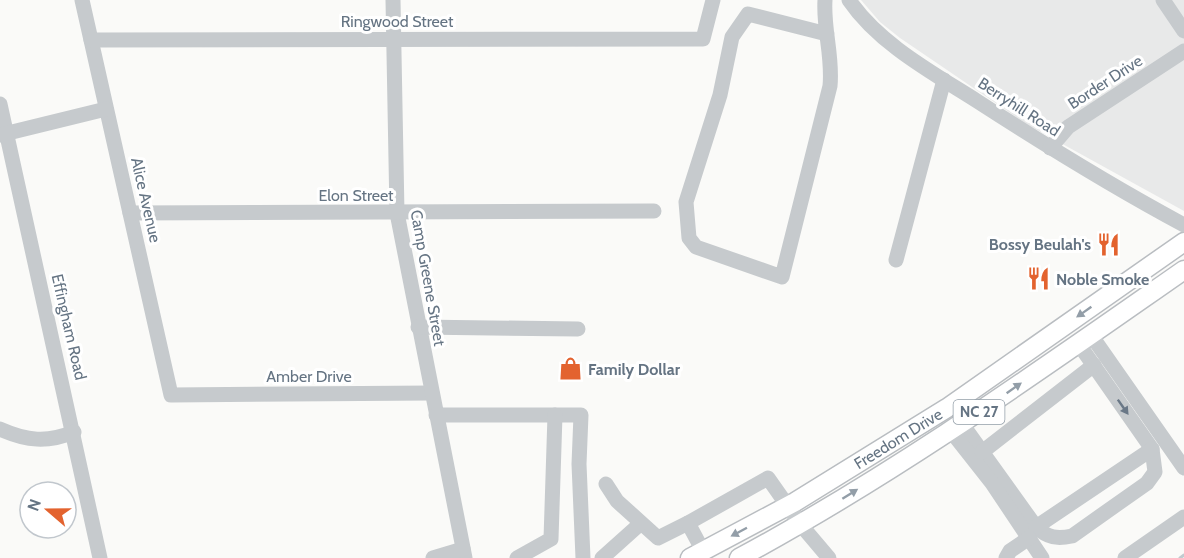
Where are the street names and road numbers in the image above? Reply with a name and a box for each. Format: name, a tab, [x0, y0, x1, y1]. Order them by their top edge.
street label: Ringwood Street	[341, 12, 454, 31]
street label: Border Drive	[1064, 51, 1146, 113]
street label: Berryhill Road	[974, 73, 1064, 141]
street label: Alice Avenue	[127, 156, 165, 244]
street label: Elon Street	[318, 186, 394, 205]
street label: Camp Greene Street	[407, 208, 449, 348]
street label: Effingham Road	[48, 272, 90, 382]
street label: Amber Drive	[266, 367, 352, 386]
road number: NC 27	[954, 400, 1004, 424]
street label: Freedom Drive	[850, 404, 946, 473]

